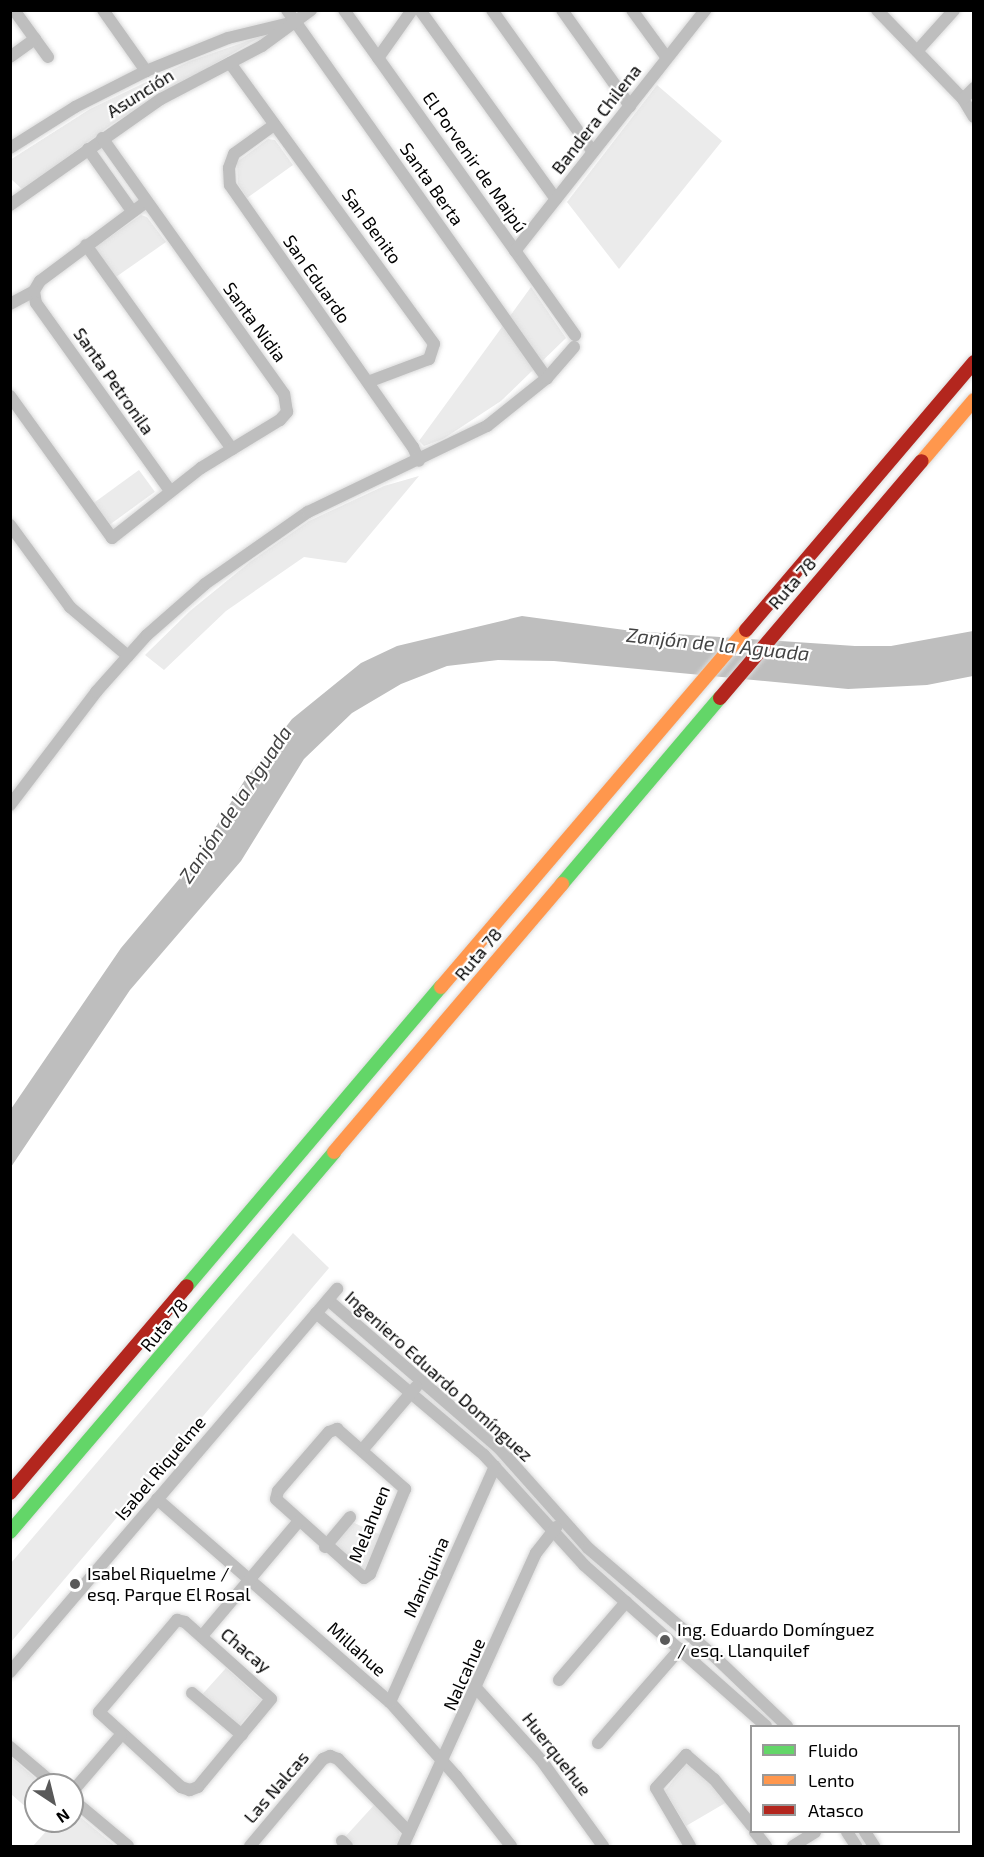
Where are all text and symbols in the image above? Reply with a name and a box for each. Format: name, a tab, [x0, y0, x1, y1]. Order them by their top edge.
street label: Bandera Chilena	[547, 60, 645, 178]
street label: Asunción	[102, 64, 178, 122]
street label: El Porvenir de Maipú	[418, 87, 532, 237]
street label: Santa Berta	[396, 138, 468, 230]
street label: San Benito	[338, 184, 406, 268]
street label: San Eduardo	[279, 231, 355, 327]
street label: Santa Nidia	[219, 278, 291, 366]
street label: Santa Petronila	[69, 323, 159, 439]
street label: Ruta 78	[763, 552, 821, 614]
water label: Zanjón de la Aguada	[625, 622, 811, 666]
water label: Zanjón de la Aguada	[174, 721, 296, 887]
street label: Ruta 78	[450, 923, 506, 985]
street label: Ingeniero Eduardo Domínguez	[341, 1286, 537, 1466]
street label: Ruta 78	[136, 1294, 192, 1356]
street label: Isabel Riquelme	[110, 1411, 210, 1525]
street label: Melahuen	[344, 1482, 394, 1566]
street label: Maniquina	[399, 1533, 453, 1621]
place label: Isabel Riquelme / esq. Parque El Rosal	[87, 1563, 251, 1606]
marker: Isabel Riquelme / esq. Parque El Rosal	[68, 1577, 82, 1591]
street label: Millahue	[323, 1617, 391, 1681]
place label: Ing. Eduardo Domínguez / esq. Llanquilef	[677, 1619, 875, 1662]
street label: Chacay	[217, 1623, 275, 1677]
marker: Ing. Eduardo Domínguez / esq. Llanquilef	[658, 1633, 672, 1647]
street label: Nalcahue	[438, 1634, 490, 1714]
street label: Huerquehue	[518, 1708, 596, 1800]
legend	[750, 1725, 960, 1833]
text: Fluido	[808, 1739, 858, 1761]
street label: Las Nalcas	[239, 1747, 313, 1827]
text: Lento	[808, 1769, 854, 1791]
north arrow	[24, 1773, 84, 1833]
text: Atasco	[808, 1799, 864, 1821]
text: N	[53, 1805, 74, 1828]

